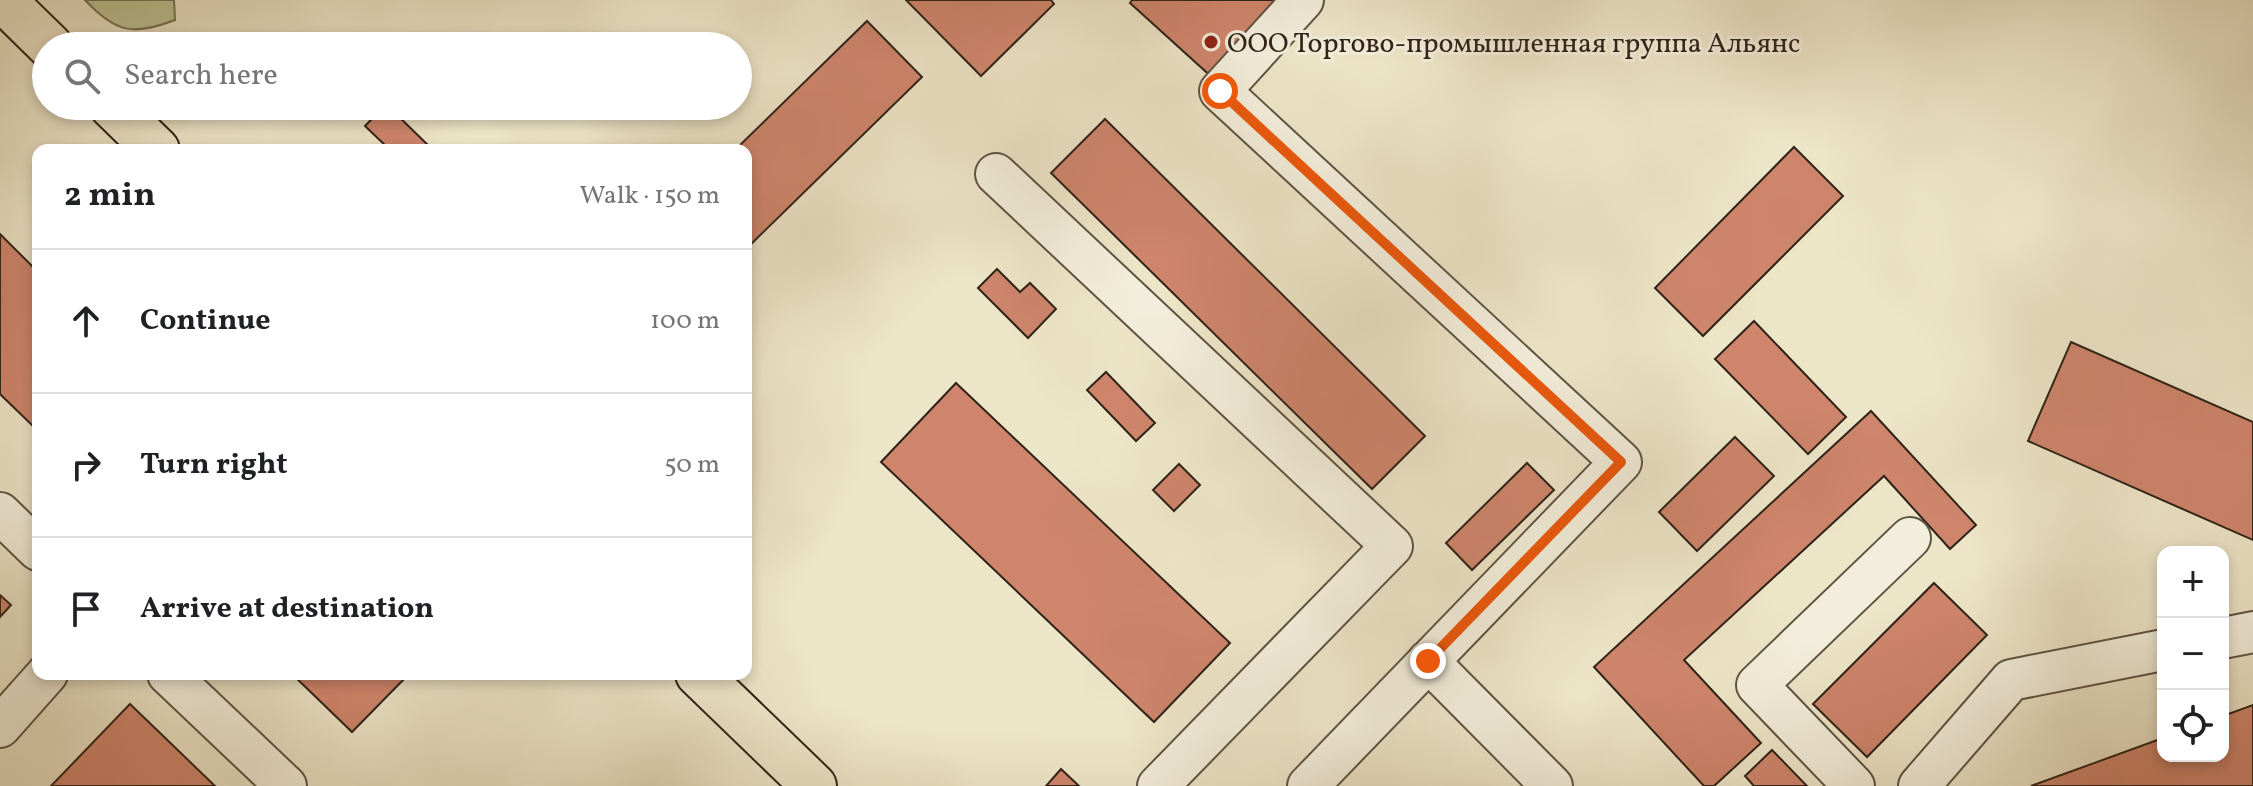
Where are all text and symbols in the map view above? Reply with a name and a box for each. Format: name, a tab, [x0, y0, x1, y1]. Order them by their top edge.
place label: ООО Торгово-промышленная группа Альянс	[1227, 25, 1801, 64]
search box	[32, 32, 752, 120]
marker: ООО Торгово-промышленная группа Альянс	[1202, 33, 1220, 51]
icon: search	[60, 54, 104, 98]
text: Search here	[124, 55, 278, 97]
route start	[1202, 73, 1238, 109]
text: 2 min	[64, 173, 156, 220]
text: Walk · 150 m	[579, 178, 720, 214]
icon: ahead	[64, 299, 108, 343]
text: Continue	[140, 300, 271, 342]
text: 100 m	[650, 303, 720, 339]
icon: right	[64, 443, 108, 487]
text: Turn right	[140, 444, 288, 486]
text: 50 m	[664, 447, 720, 483]
map controls	[2157, 546, 2229, 762]
button: +	[2157, 546, 2229, 618]
icon: arrive	[64, 587, 108, 631]
text: Arrive at destination	[140, 588, 434, 630]
button: −	[2157, 618, 2229, 690]
route end	[1410, 643, 1446, 679]
button: locate	[2157, 690, 2229, 762]

